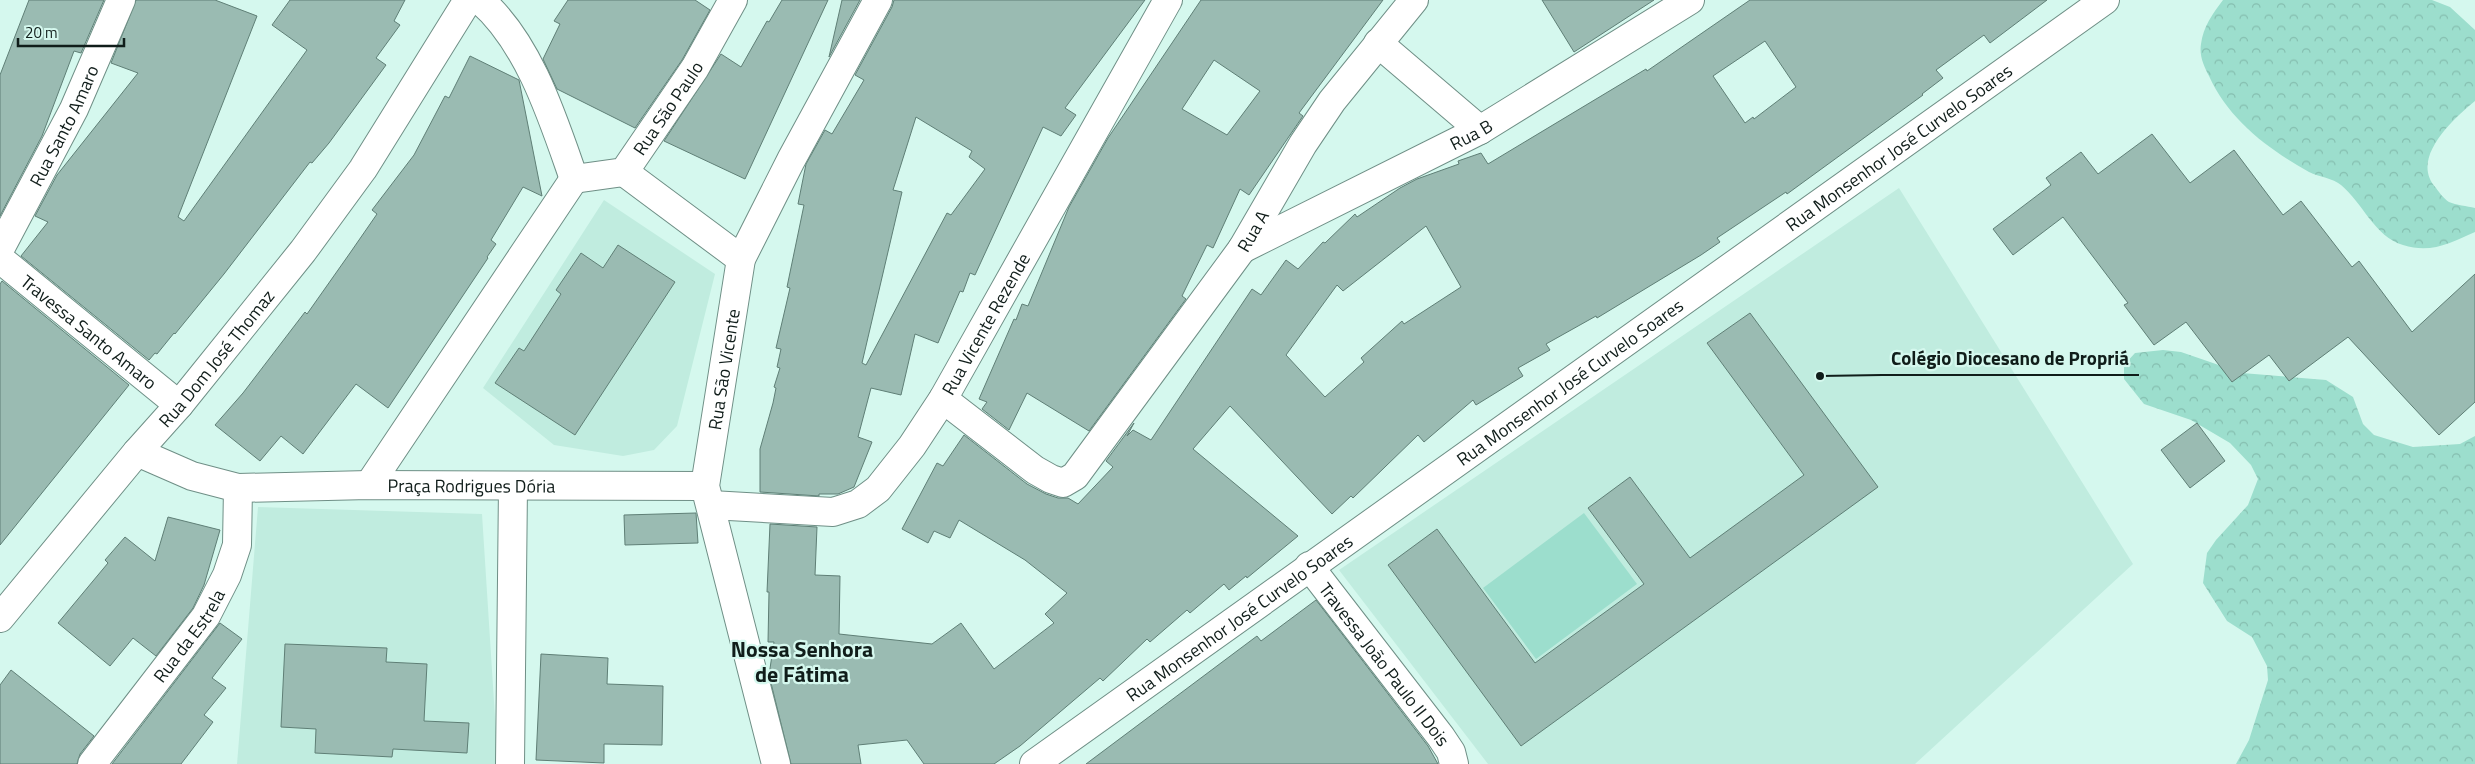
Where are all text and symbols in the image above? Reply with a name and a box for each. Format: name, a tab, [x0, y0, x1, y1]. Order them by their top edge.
scale bar	[18, 15, 124, 47]
text: 20 m	[25, 21, 58, 44]
street label: Rua São Paulo	[626, 56, 710, 161]
street label: Rua Monsenhor José Curvelo Soares	[1780, 57, 2018, 238]
street label: Rua Santo Amaro	[22, 61, 105, 191]
street label: Rua B	[1445, 112, 1498, 157]
street label: Rua A	[1230, 205, 1276, 257]
street label: Rua Vicente Rezende	[935, 248, 1036, 400]
street label: Travessa Santo Amaro	[15, 268, 163, 396]
street label: Rua Dom José Thomaz	[152, 283, 281, 433]
street label: Rua Monsenhor José Curvelo Soares	[1451, 292, 1689, 472]
street label: Rua São Vicente	[701, 307, 746, 432]
callout: Colégio Diocesano de Propriá	[1882, 341, 2139, 375]
text: Colégio Diocesano de Propriá	[1891, 343, 2129, 372]
street label: Praça Rodrigues Dória	[388, 472, 555, 499]
street label: Rua Monsenhor José Curvelo Soares	[1120, 527, 1358, 708]
street label: Travessa João Paulo II Dois	[1313, 576, 1457, 751]
street label: Rua da Estrela	[146, 584, 231, 688]
district label: Nossa Senhora de Fátima	[731, 632, 873, 691]

